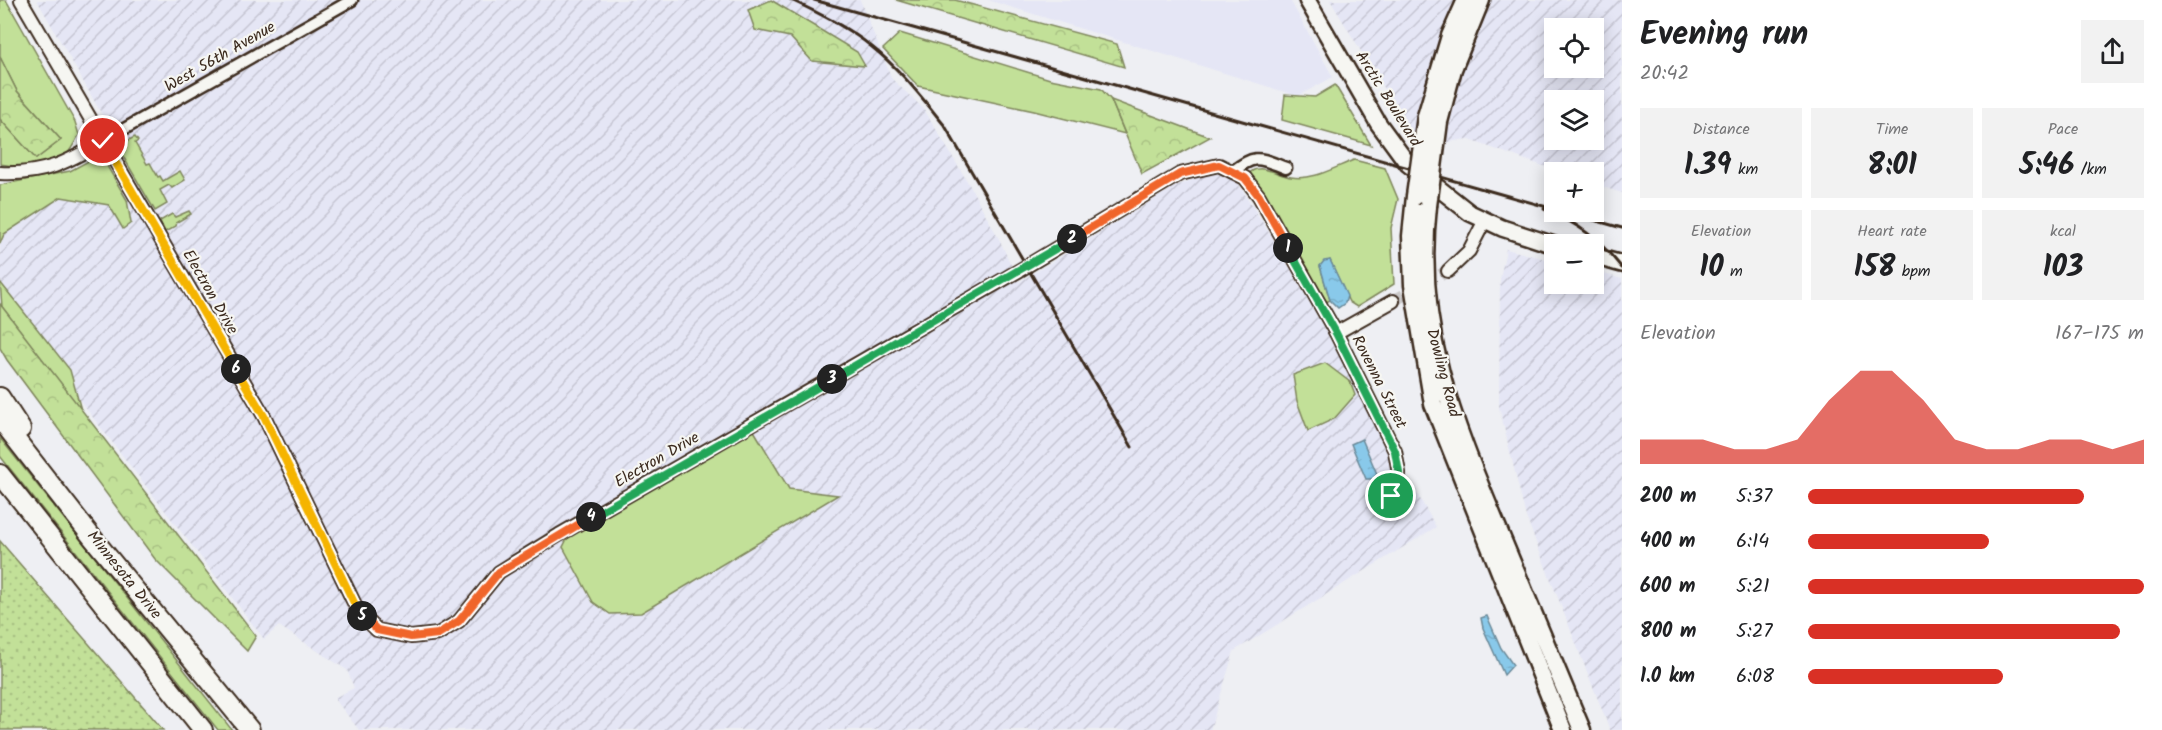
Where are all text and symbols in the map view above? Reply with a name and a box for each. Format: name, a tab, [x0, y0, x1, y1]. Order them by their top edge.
text: Evening run	[1640, 9, 1808, 62]
street label: West 56th Avenue	[160, 15, 280, 99]
map controls	[1544, 18, 1604, 294]
button: locate	[1544, 18, 1604, 78]
button: share	[2081, 20, 2144, 83]
street label: Arctic Boulevard	[1348, 46, 1428, 153]
text: 20:42	[1640, 58, 1689, 90]
button: layers	[1544, 90, 1604, 150]
pin	[77, 115, 128, 166]
text: Distance	[1692, 117, 1750, 142]
text: Time	[1876, 117, 1908, 142]
text: Pace	[2048, 117, 2078, 142]
icon: check	[86, 124, 119, 157]
text: 1.39	[1684, 142, 1732, 190]
text: 8:01	[1867, 142, 1917, 190]
text: 5:46	[2019, 142, 2074, 190]
text: km	[1732, 157, 1758, 182]
text: /km	[2074, 157, 2107, 182]
button: +	[1544, 162, 1604, 222]
text: Elevation	[1691, 219, 1751, 244]
text: Heart rate	[1857, 219, 1927, 244]
text: kcal	[2050, 219, 2076, 244]
pin: 2	[1057, 224, 1087, 254]
text: 2	[1067, 226, 1077, 251]
pin: 1	[1273, 233, 1303, 263]
button: −	[1544, 234, 1604, 294]
text: 1	[1286, 235, 1290, 260]
text: 10	[1699, 244, 1724, 292]
text: 158	[1853, 244, 1895, 292]
text: 103	[2043, 244, 2083, 292]
street label: Electron Drive	[176, 245, 244, 339]
text: m	[1724, 259, 1743, 284]
text: bpm	[1895, 259, 1931, 284]
text: Elevation	[1640, 318, 1716, 350]
text: 167–175 m	[2055, 318, 2144, 350]
street label: Dowling Road	[1419, 326, 1467, 421]
street label: Rovenna Street	[1345, 331, 1414, 434]
pin: 6	[221, 354, 251, 384]
text: 6	[232, 356, 240, 381]
pin: 3	[817, 364, 847, 394]
text: 3	[828, 366, 836, 391]
street label: Electron Drive	[610, 426, 704, 494]
pin	[1365, 470, 1416, 521]
icon: arrive	[1374, 479, 1407, 512]
text: 200 m	[1640, 481, 1696, 513]
text: 5:37	[1736, 481, 1772, 513]
pin: 4	[576, 502, 606, 532]
text: 4	[587, 504, 595, 529]
street label: Minnesota Drive	[80, 525, 168, 625]
text: 400 m	[1640, 526, 1696, 558]
text: 6:14	[1736, 526, 1769, 558]
text: 600 m	[1640, 571, 1695, 603]
text: 5:21	[1736, 571, 1770, 603]
pin: 5	[347, 601, 377, 631]
text: 5	[358, 603, 366, 628]
text: 800 m	[1640, 616, 1696, 648]
text: 5:27	[1736, 616, 1773, 648]
text: 1.0 km	[1640, 661, 1695, 693]
text: 6:08	[1736, 661, 1774, 693]

